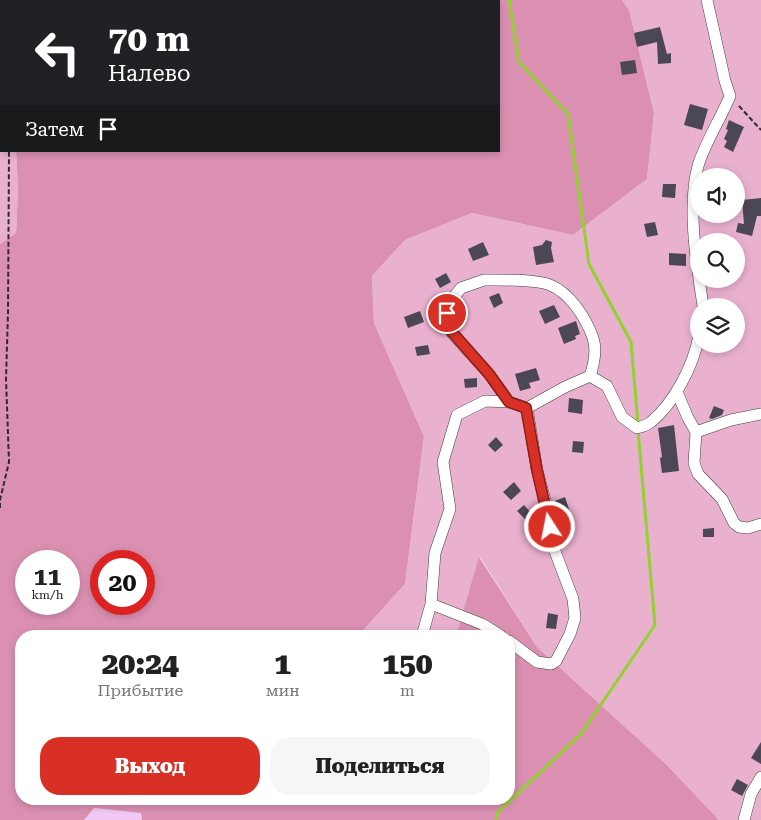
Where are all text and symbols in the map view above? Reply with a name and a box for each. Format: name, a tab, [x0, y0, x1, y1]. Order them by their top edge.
text: 70 m	[108, 19, 190, 60]
icon: left	[25, 20, 90, 85]
text: Налево	[108, 61, 191, 86]
icon: arrive	[94, 115, 122, 143]
text: Затем	[25, 118, 84, 141]
map controls	[690, 168, 745, 353]
button: sound	[690, 168, 745, 223]
button: search	[690, 233, 745, 288]
pin	[426, 292, 468, 334]
button: layers	[690, 298, 745, 353]
icon: arrive	[433, 299, 461, 327]
position arrow	[523, 500, 575, 552]
speed limit sign: 20	[90, 550, 155, 615]
text: 11	[33, 562, 62, 591]
text: km/h	[31, 588, 64, 602]
text: 20:24	[102, 646, 179, 681]
text: 1	[274, 646, 291, 681]
text: 150	[382, 646, 433, 681]
text: Прибытие	[97, 681, 183, 700]
text: мин	[266, 681, 300, 700]
text: m	[400, 681, 415, 700]
button: Выход	[40, 737, 260, 795]
button: Поделиться	[270, 737, 490, 795]

